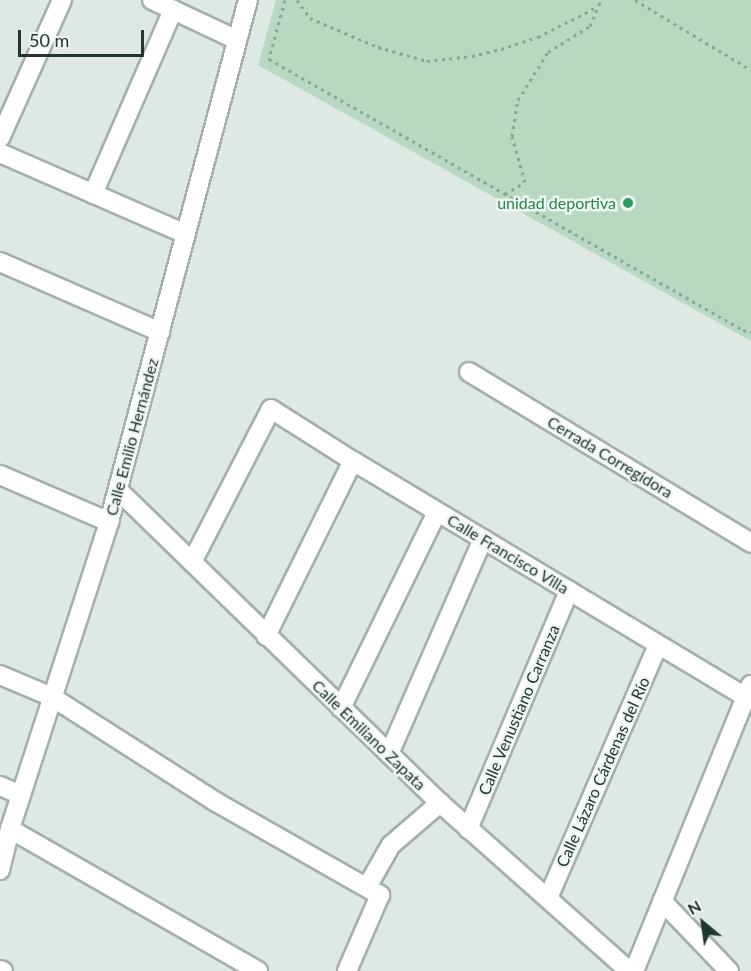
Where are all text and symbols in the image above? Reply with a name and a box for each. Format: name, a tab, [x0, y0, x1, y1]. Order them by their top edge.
scale bar	[21, 18, 147, 56]
text: 50 m	[29, 29, 69, 51]
place label: unidad deportiva	[497, 193, 616, 213]
marker: unidad deportiva	[621, 196, 635, 210]
street label: Calle Emilio Hernández	[102, 356, 162, 518]
street label: Cerrada Corregidora	[544, 412, 676, 502]
street label: Calle Francisco Villa	[444, 510, 572, 598]
street label: Calle Venustiano Carranza	[474, 622, 564, 798]
street label: Calle Lázaro Cárdenas del Río	[552, 674, 654, 870]
street label: Calle Emiliano Zapata	[308, 676, 430, 794]
north arrow	[673, 893, 733, 953]
text: N	[684, 896, 704, 918]

